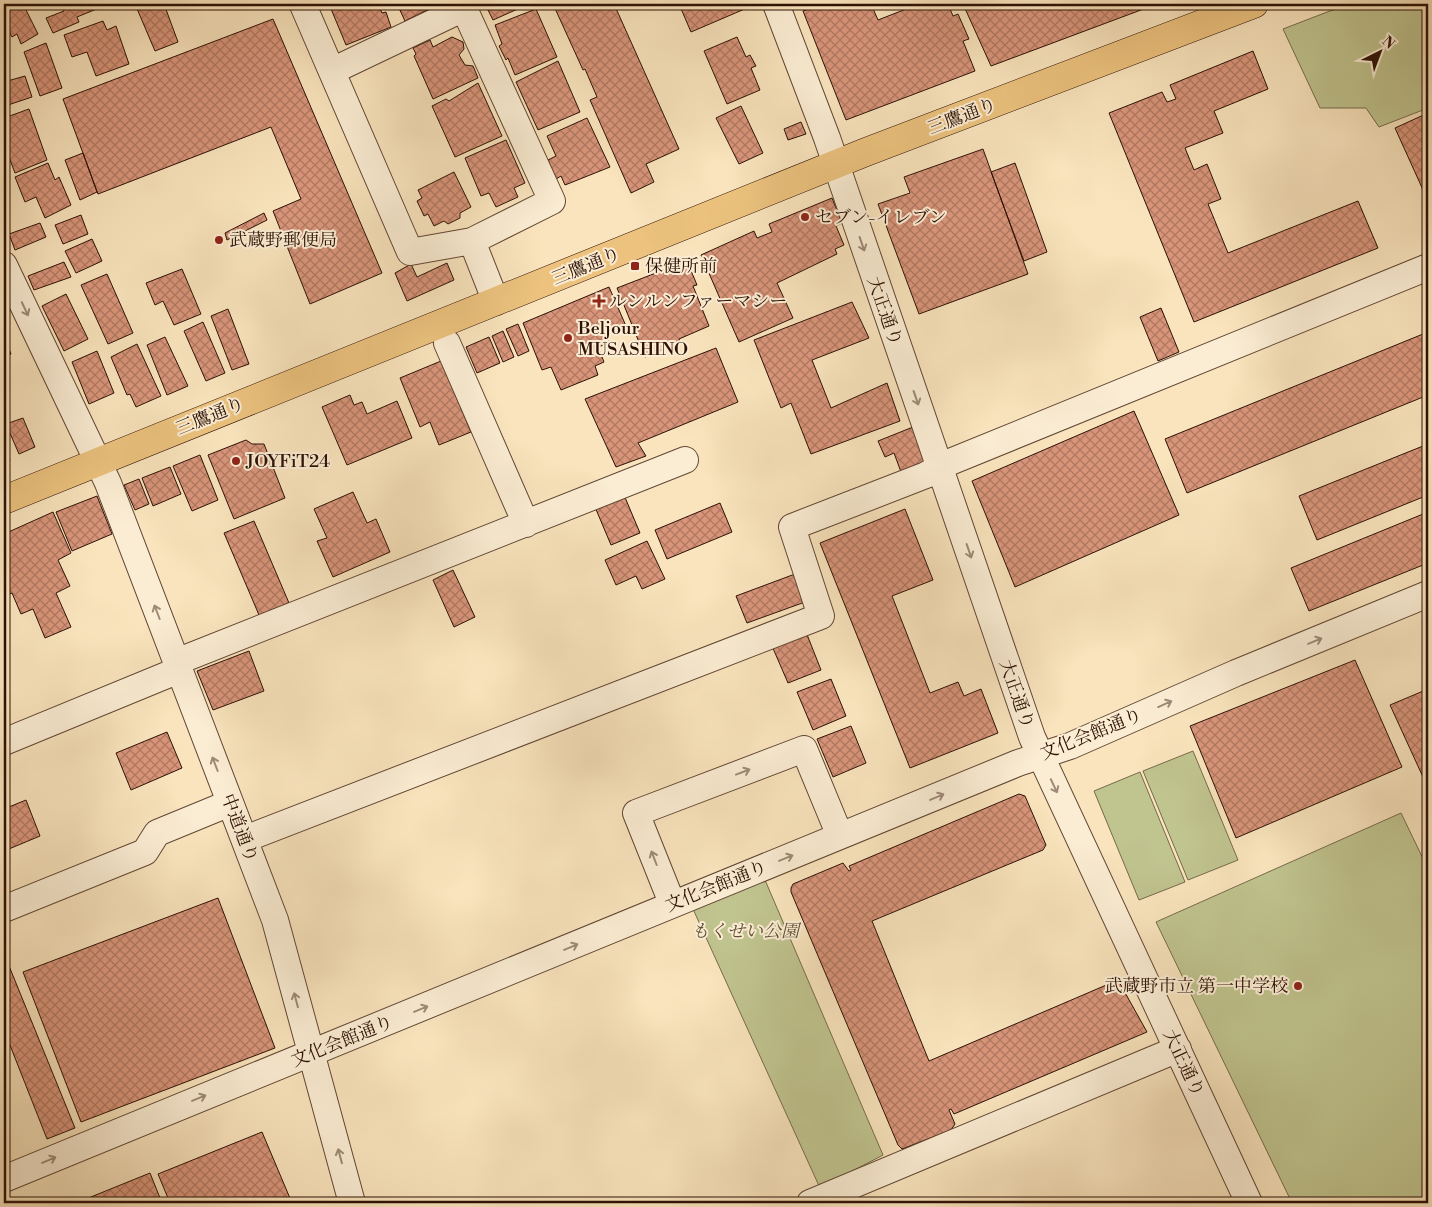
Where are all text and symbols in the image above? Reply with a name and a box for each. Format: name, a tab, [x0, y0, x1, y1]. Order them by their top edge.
north arrow	[1354, 28, 1404, 78]
text: N	[1378, 33, 1398, 53]
street label: 三鷹通り	[924, 93, 1000, 140]
place label: セブン-イレブン	[815, 206, 947, 229]
marker: セブン-イレブン	[799, 211, 811, 223]
place label: 武蔵野郵便局	[229, 229, 337, 252]
marker: 武蔵野郵便局	[213, 234, 225, 246]
one-way arrow	[858, 236, 867, 251]
street label: 三鷹通り	[549, 242, 624, 291]
place label: 保健所前	[645, 255, 717, 278]
marker: 保健所前	[629, 260, 641, 272]
street label: 大正通り	[862, 273, 907, 349]
place label: ルンルンファーマシー	[609, 290, 787, 313]
marker: ルンルンファーマシー	[593, 295, 605, 307]
one-way arrow	[20, 301, 30, 316]
place label: Beljour MUSASHINO	[577, 317, 688, 361]
marker: Beljour MUSASHINO	[562, 332, 574, 344]
one-way arrow	[911, 389, 921, 405]
street label: 三鷹通り	[173, 392, 248, 441]
place label: JOYFiT24	[245, 450, 330, 473]
marker: JOYFiT24	[230, 455, 242, 467]
one-way arrow	[964, 543, 974, 559]
one-way arrow	[152, 605, 161, 620]
one-way arrow	[1307, 635, 1322, 645]
street label: 大正通り	[994, 656, 1039, 732]
one-way arrow	[1157, 699, 1172, 709]
street label: 文化会館通り	[1037, 704, 1146, 765]
one-way arrow	[210, 756, 219, 772]
one-way arrow	[735, 767, 750, 776]
one-way arrow	[1050, 778, 1059, 793]
street label: 中道通り	[216, 790, 263, 866]
one-way arrow	[929, 791, 944, 800]
one-way arrow	[649, 851, 658, 866]
one-way arrow	[778, 853, 793, 862]
street label: 文化会館通り	[662, 856, 771, 917]
park label: もくせい公園	[691, 920, 802, 943]
one-way arrow	[563, 941, 578, 951]
place label: 武蔵野市立 第一中学校	[1104, 975, 1288, 998]
marker: 武蔵野市立 第一中学校	[1292, 980, 1304, 992]
one-way arrow	[291, 992, 300, 1008]
one-way arrow	[413, 1004, 428, 1013]
street label: 文化会館通り	[288, 1011, 397, 1072]
street label: 大正通り	[1158, 1026, 1209, 1101]
one-way arrow	[191, 1093, 206, 1102]
one-way arrow	[334, 1149, 344, 1165]
one-way arrow	[41, 1155, 56, 1164]

